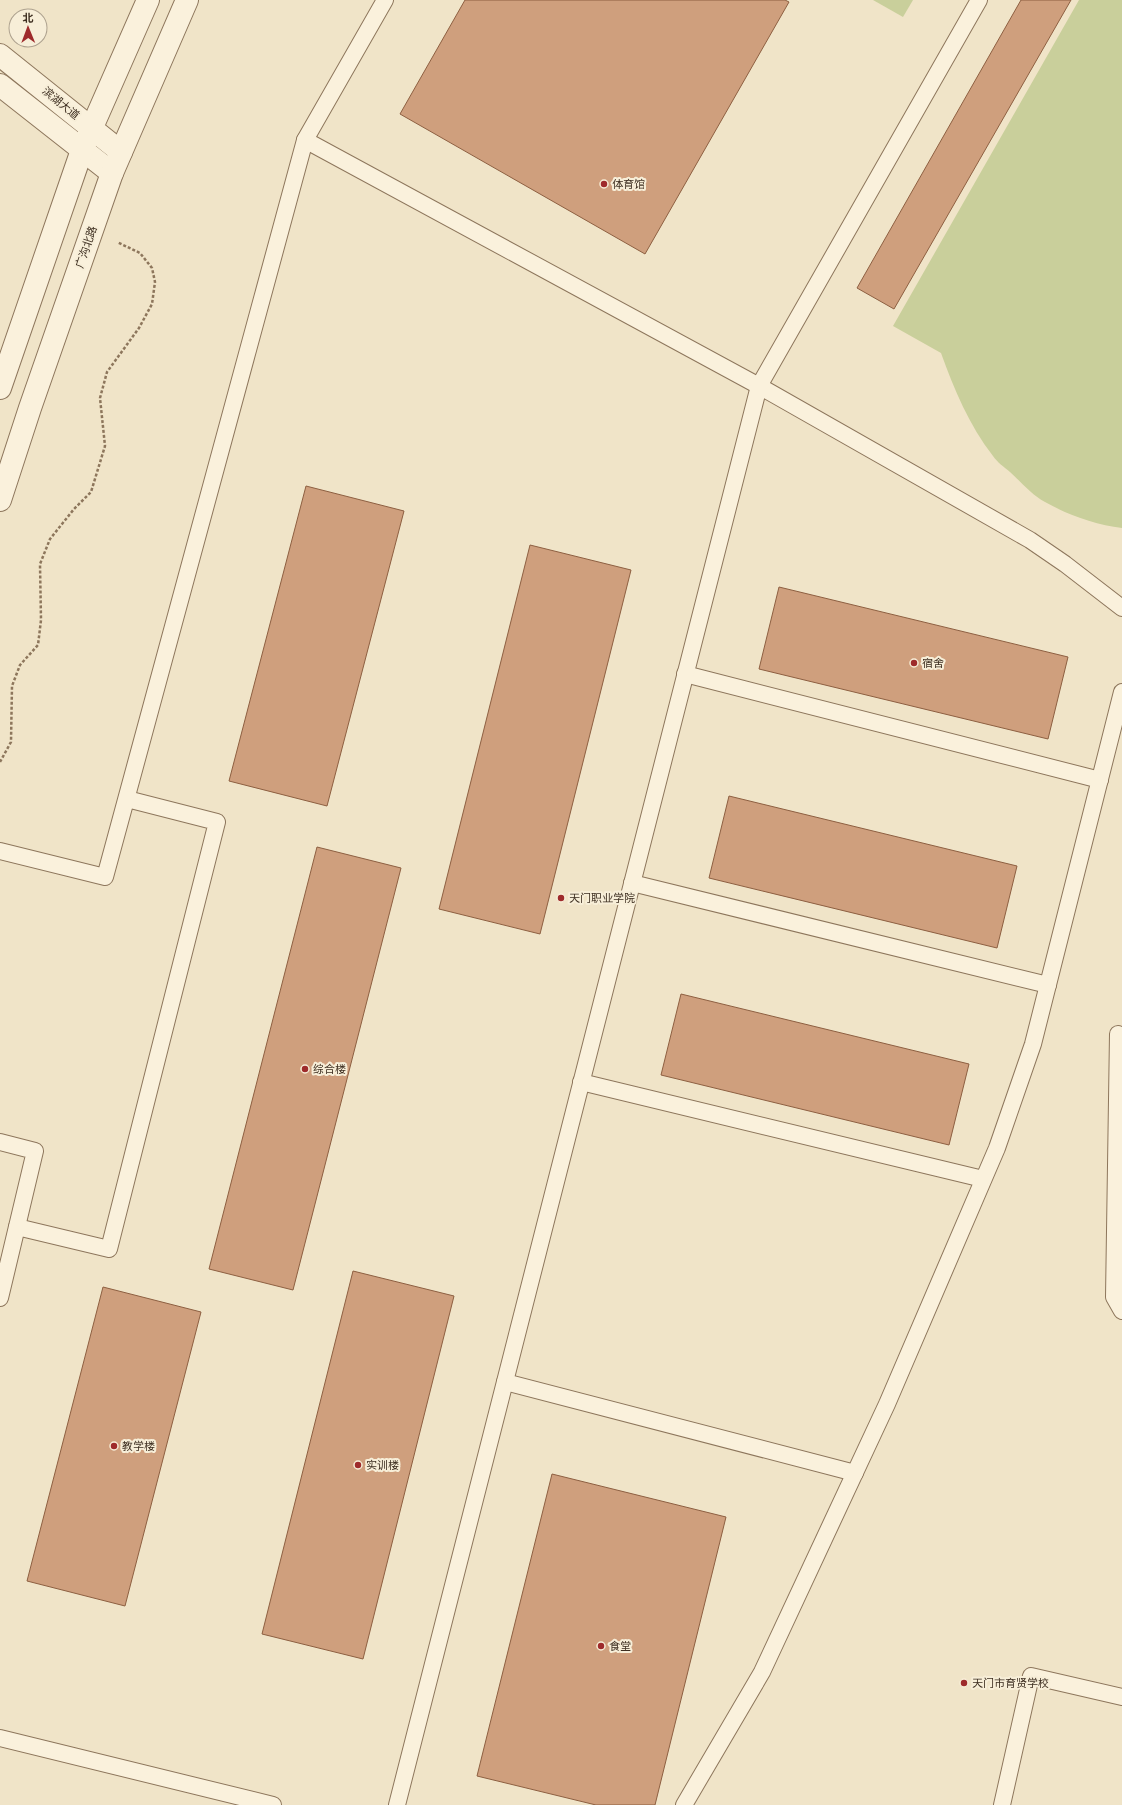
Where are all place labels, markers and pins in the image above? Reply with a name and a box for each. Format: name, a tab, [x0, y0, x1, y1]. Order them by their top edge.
place label: 体育馆	[612, 178, 645, 190]
marker: 体育馆	[599, 179, 609, 189]
place label: 宿舍	[922, 657, 944, 669]
marker: 宿舍	[909, 658, 919, 668]
place label: 天门职业学院	[569, 892, 635, 904]
marker: 天门职业学院	[556, 893, 566, 903]
place label: 综合楼	[313, 1063, 346, 1075]
marker: 综合楼	[300, 1064, 310, 1074]
place label: 教学楼	[122, 1440, 155, 1452]
marker: 教学楼	[109, 1441, 119, 1451]
place label: 实训楼	[366, 1459, 399, 1471]
marker: 实训楼	[353, 1460, 363, 1470]
place label: 食堂	[609, 1640, 631, 1652]
marker: 食堂	[596, 1641, 606, 1651]
place label: 天门市育贤学校	[972, 1677, 1049, 1689]
marker: 天门市育贤学校	[959, 1678, 969, 1688]

